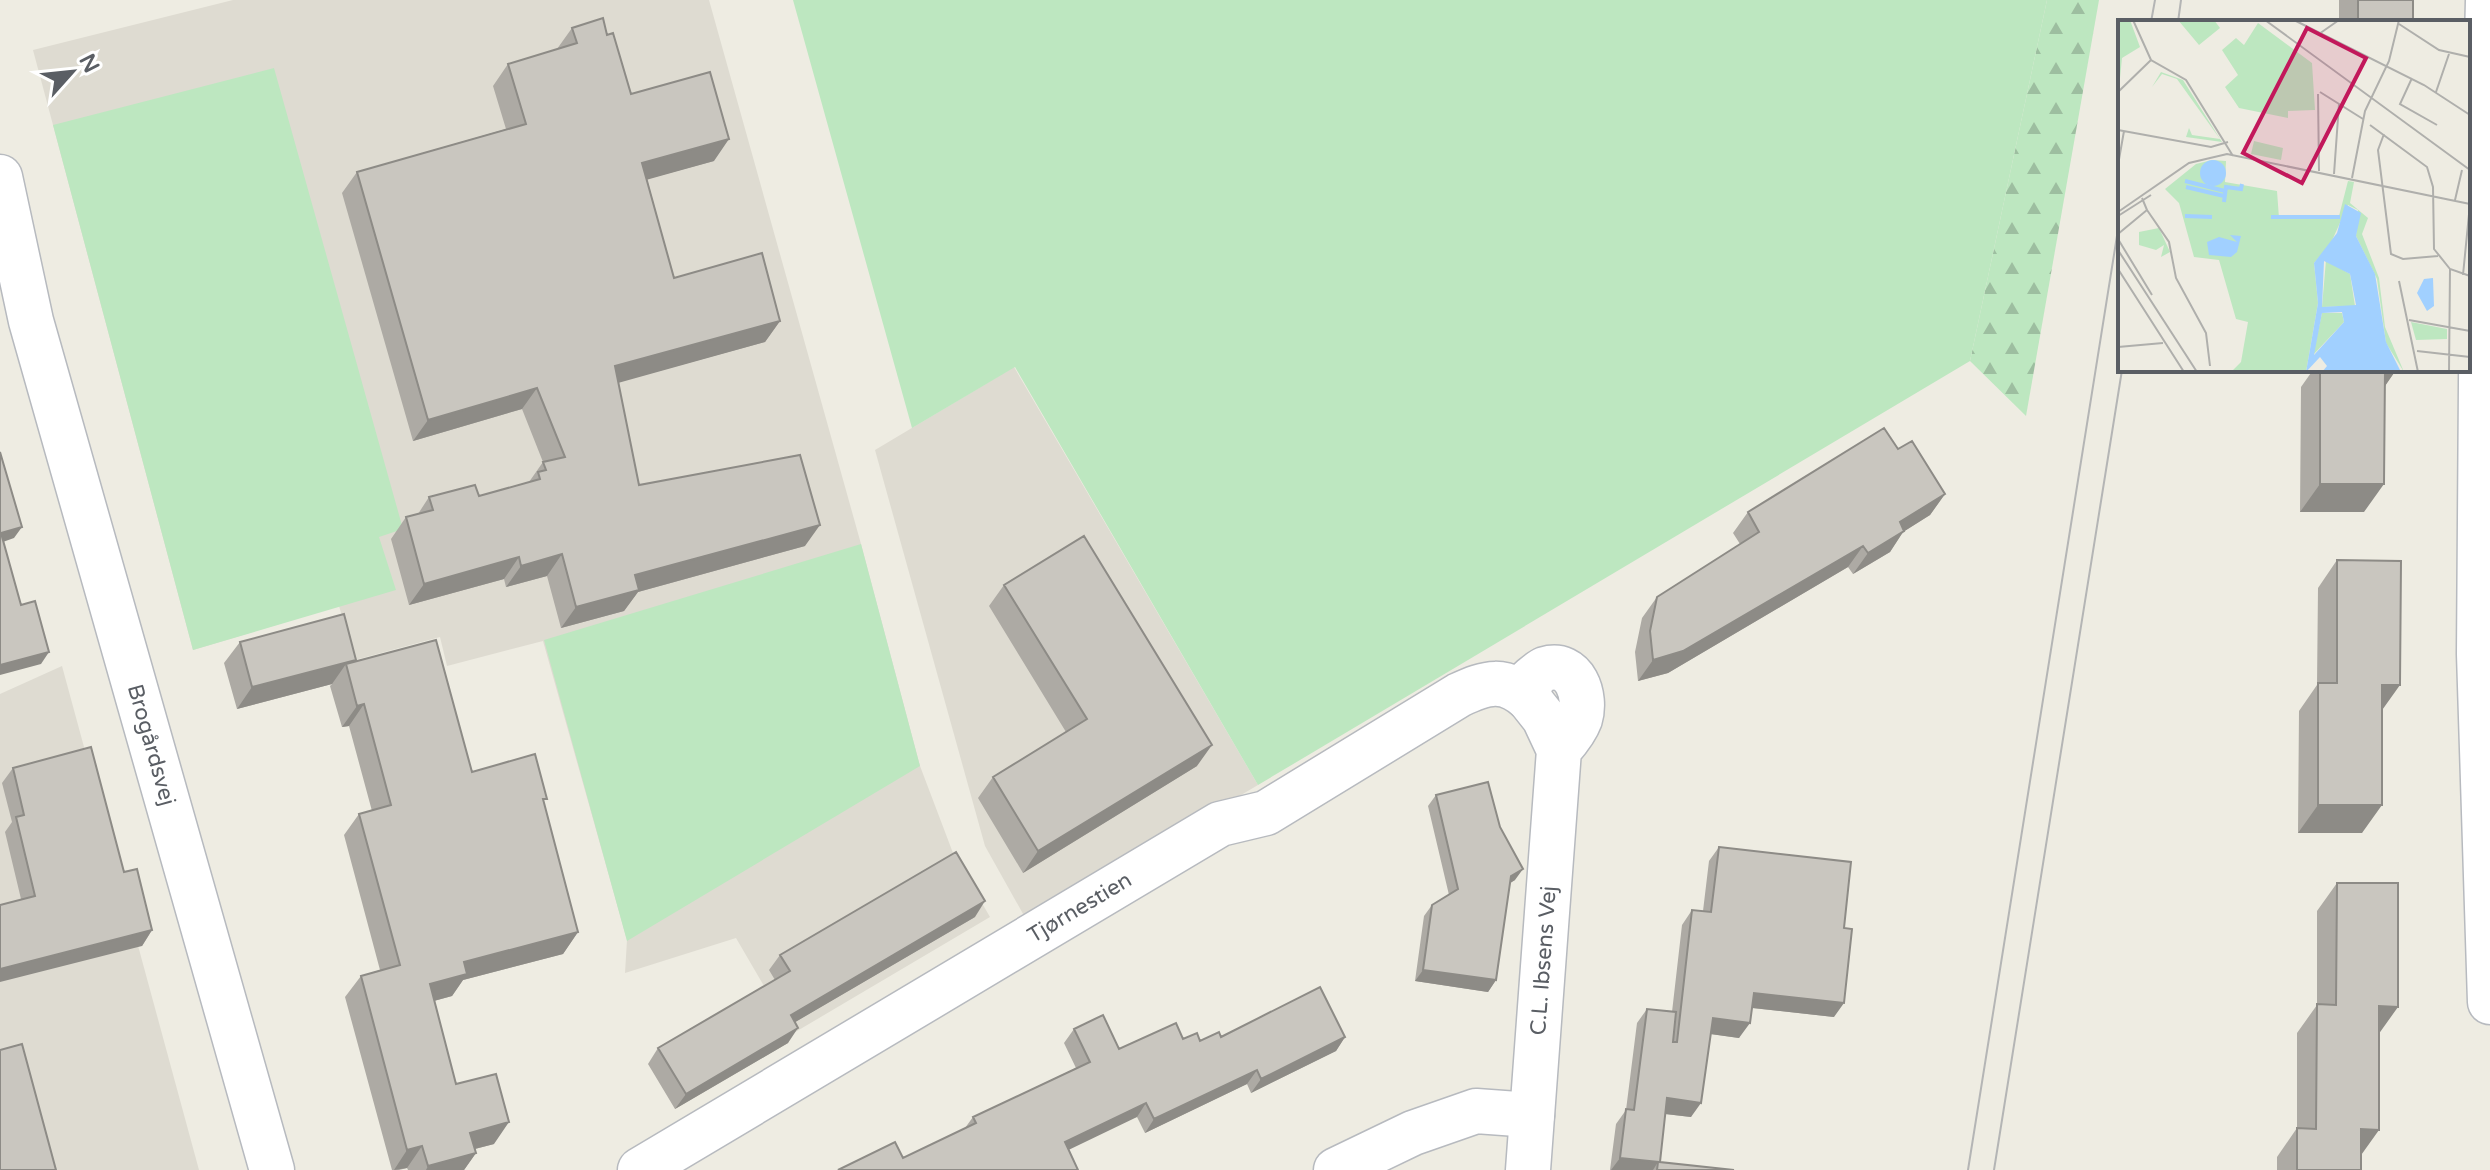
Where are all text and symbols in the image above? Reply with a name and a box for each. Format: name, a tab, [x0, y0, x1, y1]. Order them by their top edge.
inset map	[2118, 20, 2470, 372]
north arrow	[32, 32, 112, 112]
text: N	[73, 50, 105, 77]
street label: Brogårdsvej	[122, 681, 181, 809]
street label: Tjørnestien	[1023, 867, 1136, 949]
street label: C.L. Ibsens Vej	[1525, 885, 1562, 1036]

